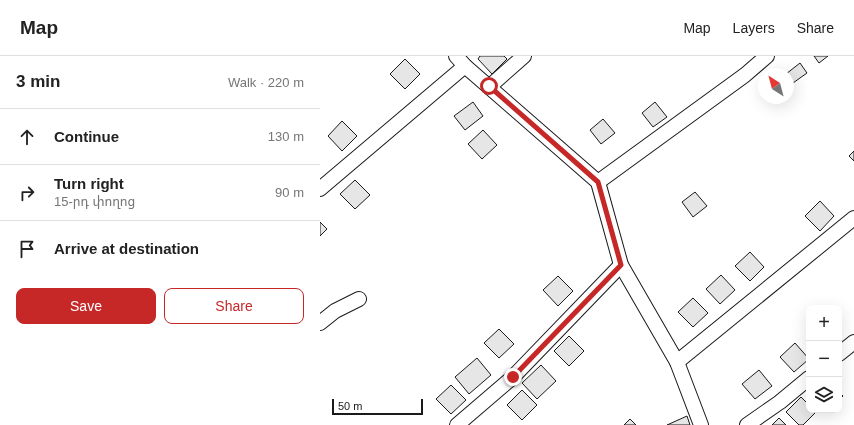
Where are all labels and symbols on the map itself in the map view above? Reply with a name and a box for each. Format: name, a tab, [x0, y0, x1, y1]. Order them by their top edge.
north arrow	[758, 68, 794, 104]
route start	[480, 77, 498, 95]
route end	[504, 368, 522, 386]
scale bar	[332, 397, 423, 416]

